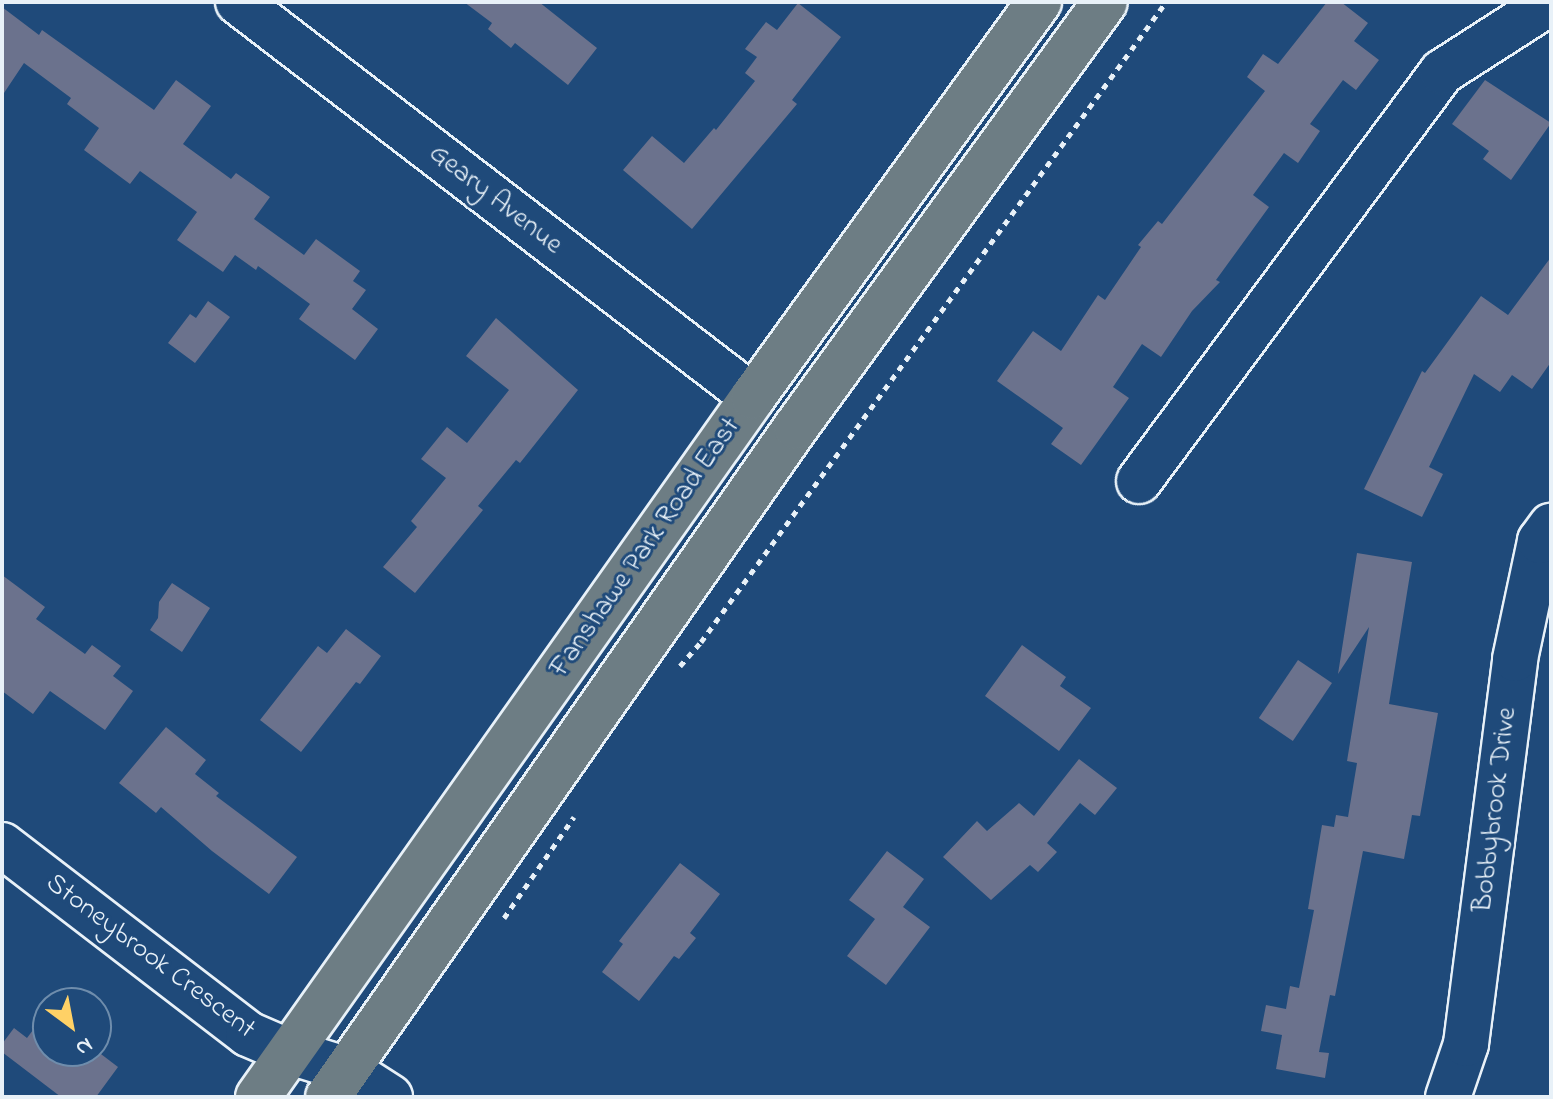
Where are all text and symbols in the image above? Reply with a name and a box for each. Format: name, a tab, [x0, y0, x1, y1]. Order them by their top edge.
street label: Geary Avenue	[422, 137, 568, 263]
street label: Fanshawe Park Road East	[544, 412, 748, 684]
street label: Bobbybrook Drive	[1467, 706, 1525, 914]
street label: Stoneybrook Crescent	[39, 867, 261, 1047]
north arrow	[32, 987, 112, 1067]
text: N	[69, 1028, 98, 1063]

